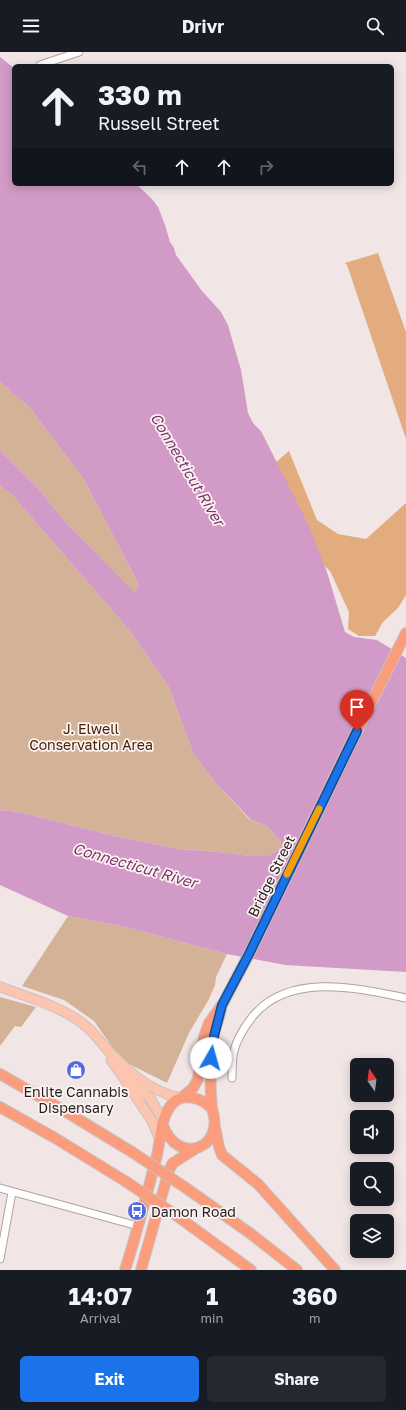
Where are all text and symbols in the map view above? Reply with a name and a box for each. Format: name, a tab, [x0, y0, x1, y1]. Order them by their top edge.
icon: menu	[20, 15, 42, 37]
text: Drivr	[182, 15, 224, 37]
icon: search	[364, 15, 386, 37]
text: 330 m	[98, 78, 182, 111]
icon: ahead	[32, 80, 84, 132]
text: Russell Street	[98, 112, 220, 134]
icon: left	[129, 156, 151, 178]
icon: ahead	[171, 156, 193, 178]
icon: ahead	[213, 156, 235, 178]
icon: right	[255, 156, 277, 178]
water label: Connecticut River	[147, 409, 230, 531]
pin	[340, 690, 374, 731]
icon: arrive	[346, 696, 368, 718]
park label: J. Elwell Conservation Area	[29, 720, 153, 753]
street label: Bridge Street	[244, 832, 298, 920]
water label: Connecticut River	[71, 839, 201, 892]
position arrow	[190, 1037, 232, 1079]
north arrow	[350, 1058, 394, 1102]
map controls	[350, 1058, 394, 1258]
shop icon: Enlite Cannabis Dispensary	[65, 1059, 87, 1081]
place label: Enlite Cannabis Dispensary	[24, 1083, 128, 1116]
button: sound	[350, 1110, 394, 1154]
button: search	[350, 1162, 394, 1206]
bus stop icon: Damon Road	[126, 1200, 148, 1222]
place label: Damon Road	[151, 1203, 236, 1220]
button: layers	[350, 1214, 394, 1258]
text: 14:07	[68, 1281, 132, 1310]
text: 1	[206, 1281, 218, 1310]
text: 360	[292, 1281, 338, 1310]
text: Arrival	[80, 1310, 121, 1326]
text: min	[201, 1310, 224, 1326]
text: m	[309, 1310, 321, 1326]
button: Exit	[20, 1356, 199, 1402]
button: Share	[207, 1356, 386, 1402]

